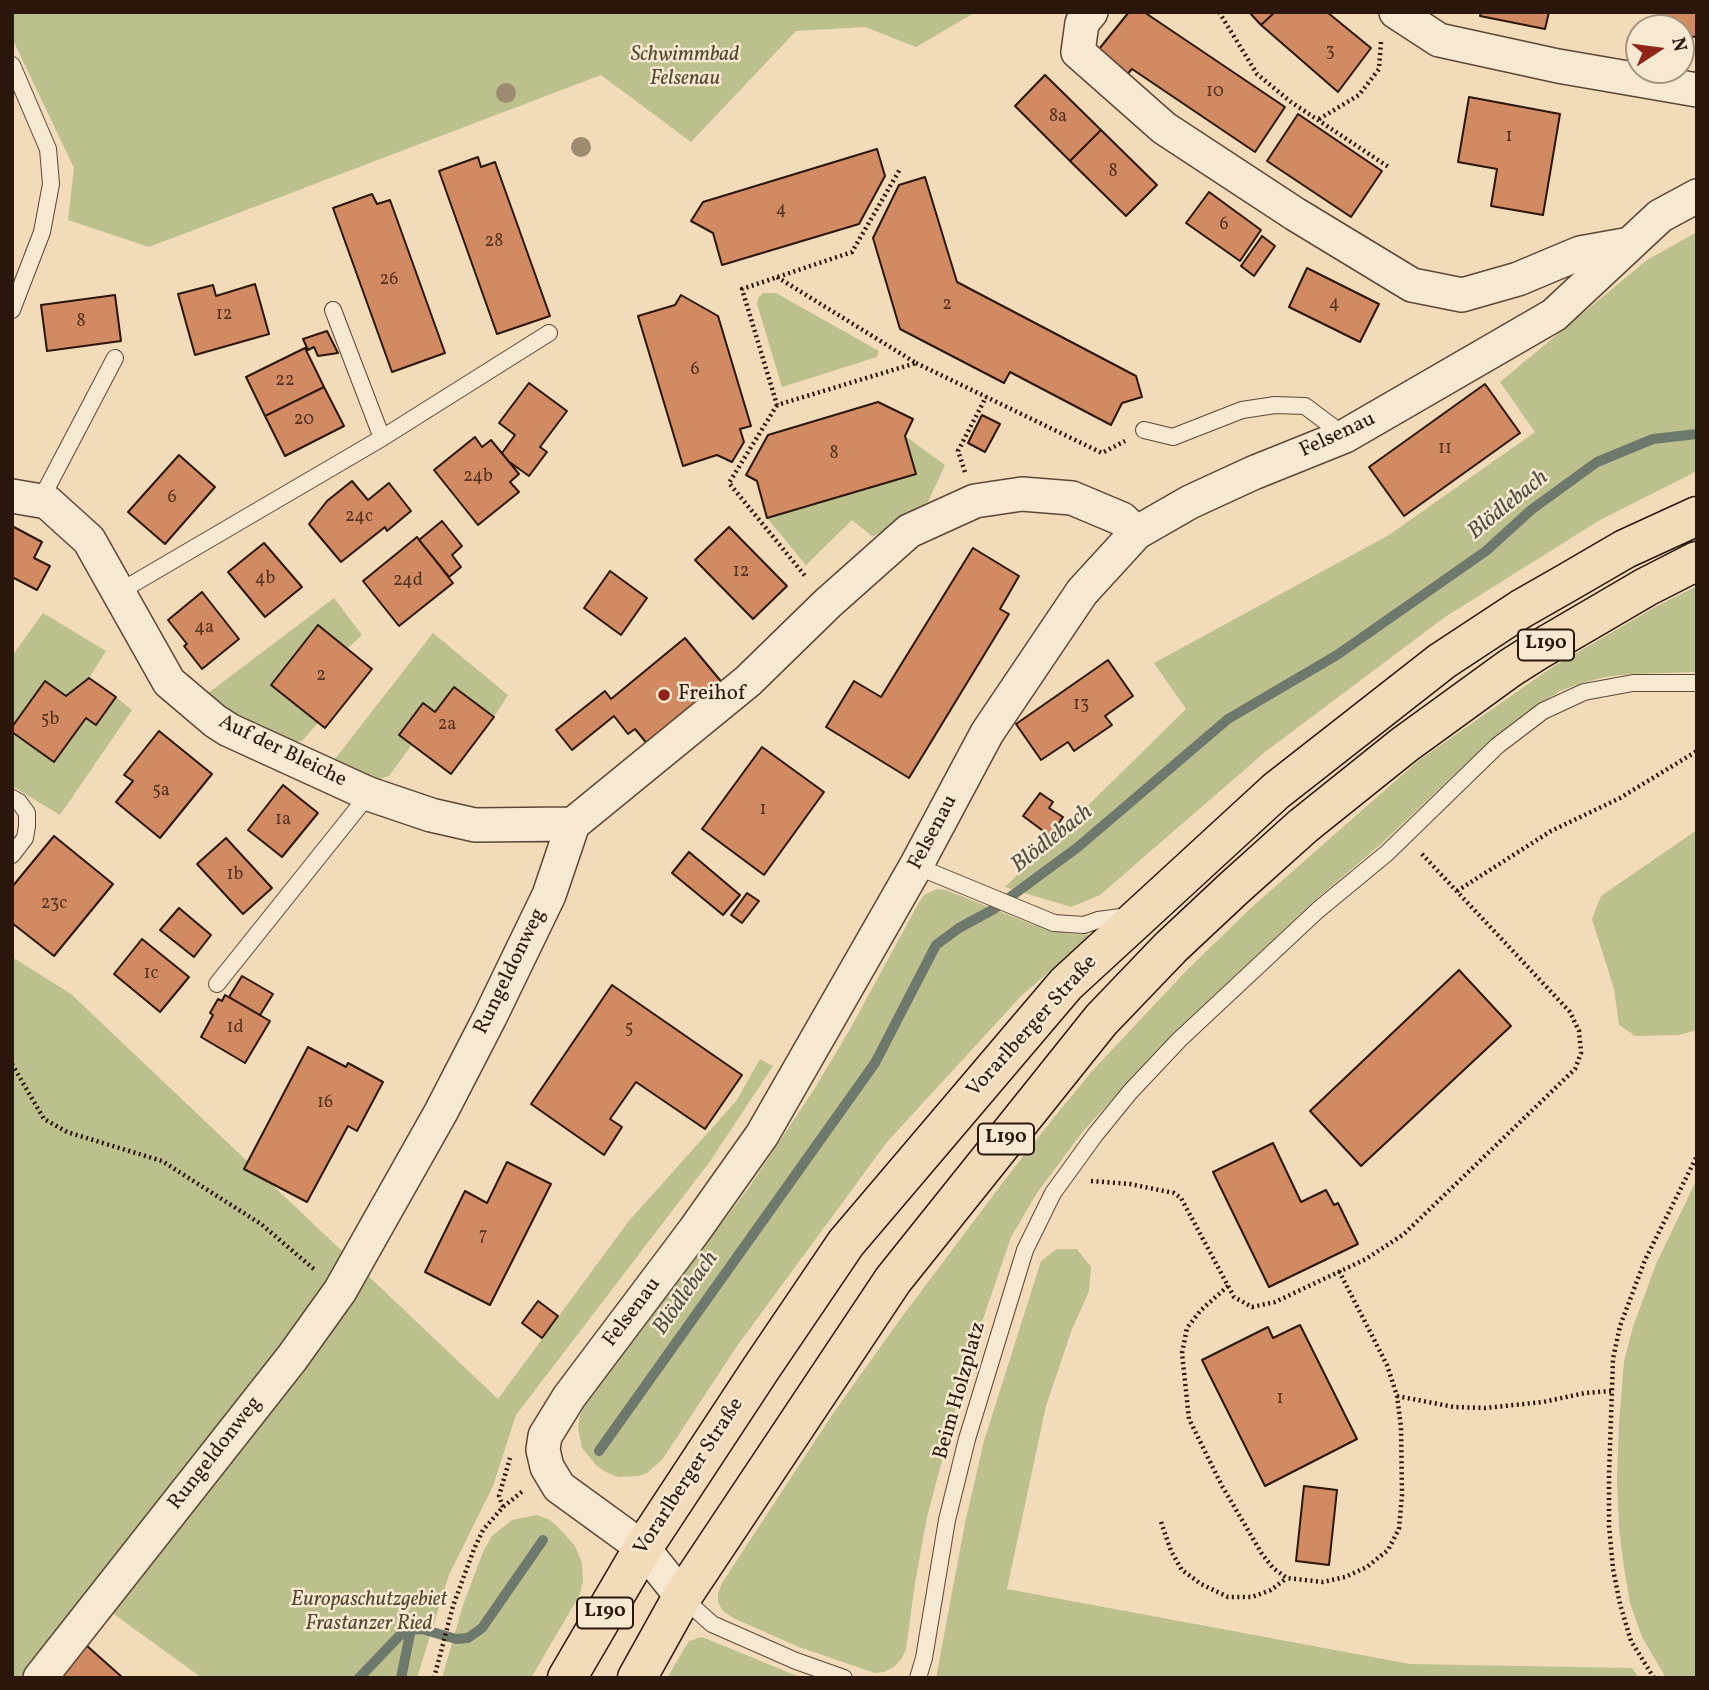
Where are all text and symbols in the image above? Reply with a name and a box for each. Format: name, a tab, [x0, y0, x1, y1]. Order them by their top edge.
north arrow	[1625, 14, 1695, 84]
text: N	[1664, 35, 1693, 54]
house number: 3	[1325, 42, 1335, 64]
park label: Schwimmbad Felsenau	[631, 43, 739, 93]
house number: 10	[1206, 82, 1224, 104]
house number: 8a	[1049, 107, 1067, 129]
house number: 1	[1506, 127, 1512, 149]
house number: 8	[1108, 162, 1118, 184]
house number: 4	[776, 200, 786, 222]
house number: 6	[1219, 215, 1229, 237]
house number: 28	[485, 232, 503, 254]
house number: 26	[380, 270, 398, 292]
house number: 4	[1329, 294, 1339, 316]
house number: 2	[942, 295, 952, 317]
house number: 12	[216, 305, 232, 327]
house number: 8	[76, 312, 86, 334]
house number: 6	[690, 360, 700, 382]
house number: 22	[275, 371, 295, 393]
street label: Felsenau	[1296, 408, 1380, 464]
house number: 20	[294, 410, 314, 432]
house number: 11	[1438, 439, 1452, 461]
house number: 8	[829, 444, 839, 466]
water label: Blödlebach	[1463, 465, 1555, 547]
house number: 24b	[463, 467, 493, 489]
house number: 6	[167, 488, 177, 510]
house number: 24c	[345, 507, 373, 529]
house number: 12	[733, 562, 749, 584]
house number: 4b	[255, 569, 275, 591]
house number: 24d	[393, 571, 423, 593]
house number: 4a	[194, 618, 214, 640]
road number: L190	[1518, 630, 1574, 660]
house number: 2	[316, 666, 326, 688]
place label: Freihof	[678, 682, 745, 708]
marker: Freihof	[656, 687, 672, 703]
house number: 13	[1073, 695, 1089, 717]
house number: 5b	[41, 710, 59, 732]
street label: Auf der Bleiche	[214, 710, 350, 794]
house number: 2a	[438, 715, 456, 737]
house number: 5a	[152, 781, 170, 803]
street label: Felsenau	[904, 791, 964, 875]
house number: 1	[760, 800, 766, 822]
water label: Blödlebach	[1007, 800, 1099, 880]
house number: 1a	[275, 810, 291, 832]
house number: 1b	[227, 865, 243, 887]
house number: 23c	[41, 894, 67, 916]
street label: Rungeldonweg	[470, 905, 552, 1039]
street label: Vorarlberger Straße	[963, 951, 1103, 1103]
house number: 1c	[143, 964, 159, 986]
house number: 1d	[226, 1018, 244, 1040]
house number: 5	[625, 1019, 633, 1041]
house number: 16	[317, 1093, 333, 1115]
road number: L190	[978, 1124, 1034, 1154]
house number: 7	[479, 1226, 487, 1248]
water label: Blödlebach	[648, 1247, 726, 1341]
street label: Felsenau	[599, 1273, 667, 1353]
street label: Beim Holzplatz	[929, 1319, 993, 1463]
house number: 1	[1277, 1389, 1283, 1411]
street label: Rungeldonweg	[164, 1392, 268, 1516]
street label: Vorarlberger Straße	[630, 1394, 750, 1560]
park label: Europaschutzgebiet Frastanzer Ried	[291, 1588, 447, 1638]
road number: L190	[577, 1597, 633, 1628]

